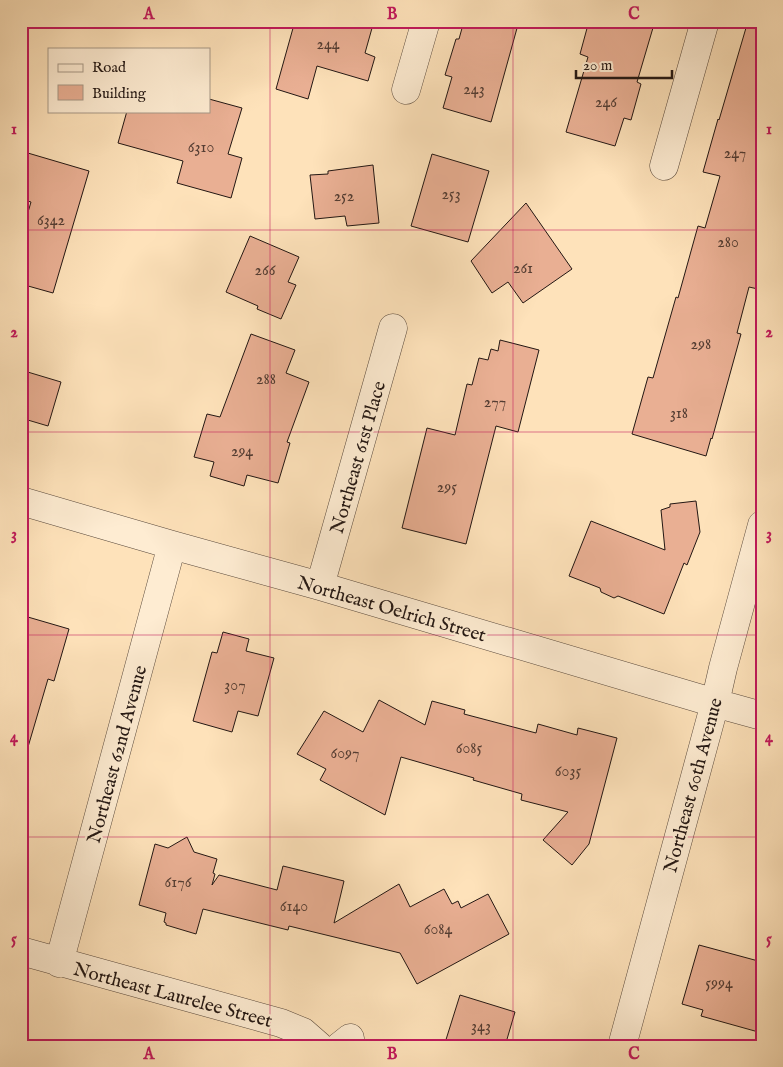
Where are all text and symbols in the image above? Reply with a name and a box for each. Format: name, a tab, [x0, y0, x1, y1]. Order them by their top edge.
text: A	[143, 5, 156, 25]
text: B	[387, 5, 398, 25]
text: C	[628, 5, 640, 25]
house number: 244	[316, 35, 340, 55]
legend	[48, 48, 210, 112]
scale bar	[576, 48, 672, 80]
text: 20 m	[583, 56, 613, 75]
text: Road	[92, 58, 127, 77]
house number: 243	[463, 80, 485, 100]
text: Building	[92, 84, 147, 103]
house number: 246	[595, 93, 617, 113]
text: 1	[11, 120, 17, 140]
text: 1	[766, 120, 772, 140]
house number: 6310	[188, 138, 214, 158]
house number: 247	[724, 144, 746, 164]
house number: 253	[441, 185, 461, 205]
house number: 252	[334, 187, 354, 207]
house number: 6342	[37, 211, 65, 231]
house number: 280	[717, 233, 739, 253]
house number: 261	[513, 259, 533, 279]
house number: 266	[254, 261, 276, 281]
text: 2	[10, 323, 18, 343]
text: 2	[765, 323, 773, 343]
house number: 298	[691, 335, 711, 355]
house number: 288	[256, 370, 276, 390]
street label: Northeast 61st Place	[326, 378, 392, 537]
house number: 277	[484, 393, 506, 413]
house number: 318	[670, 404, 688, 424]
house number: 294	[231, 442, 253, 462]
house number: 295	[437, 478, 457, 498]
text: 3	[11, 525, 17, 545]
text: 3	[766, 525, 772, 545]
street label: Northeast Oelrich Street	[294, 571, 489, 648]
street label: Northeast 62nd Avenue	[83, 663, 153, 846]
house number: 307	[224, 676, 246, 696]
street label: Northeast 60th Avenue	[659, 695, 729, 876]
text: 4	[10, 728, 19, 748]
text: 4	[765, 728, 774, 748]
house number: 6085	[456, 739, 483, 759]
house number: 6097	[330, 744, 360, 764]
house number: 6035	[555, 762, 581, 782]
house number: 6176	[165, 873, 192, 893]
house number: 6140	[280, 897, 308, 917]
house number: 6084	[424, 920, 453, 940]
text: 5	[11, 930, 17, 950]
text: 5	[766, 930, 772, 950]
street label: Northeast Laurelee Street	[70, 958, 275, 1034]
house number: 5994	[705, 974, 733, 994]
house number: 343	[471, 1017, 491, 1037]
text: A	[143, 1045, 156, 1065]
text: B	[387, 1045, 398, 1065]
text: C	[628, 1045, 640, 1065]

